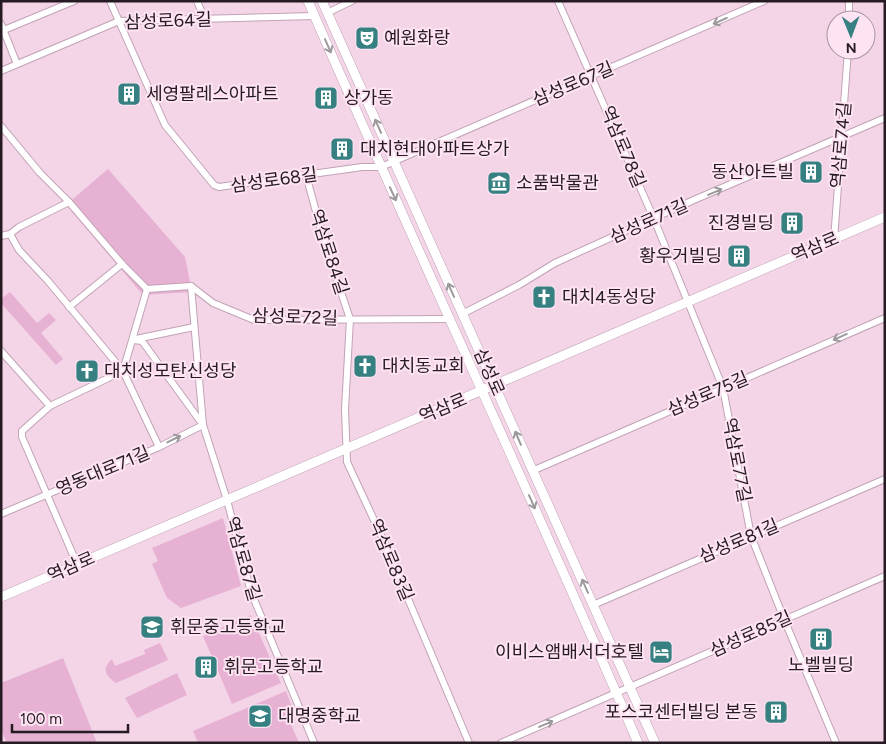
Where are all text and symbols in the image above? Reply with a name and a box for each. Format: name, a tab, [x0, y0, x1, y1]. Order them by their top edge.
street label: 삼성로64길	[124, 8, 212, 34]
north arrow	[826, 10, 876, 60]
one-way arrow	[713, 16, 728, 26]
theatre icon: 예원화랑	[354, 25, 380, 51]
place label: 예원화랑	[384, 27, 450, 49]
one-way arrow	[323, 38, 333, 53]
text: N	[846, 39, 857, 56]
street label: 삼성로67길	[529, 57, 617, 111]
building icon: 세영팔레스아파트	[116, 81, 142, 107]
place label: 세영팔레스아파트	[146, 83, 278, 105]
building icon: 상가동	[313, 85, 339, 111]
place label: 상가동	[344, 87, 394, 109]
street label: 역삼로74길	[826, 101, 856, 189]
street label: 역삼로78길	[596, 103, 650, 191]
one-way arrow	[372, 119, 382, 134]
building icon: 대치현대아파트상가	[329, 136, 355, 162]
place label: 대치현대아파트상가	[360, 138, 509, 160]
building icon: 동산아트빌	[798, 159, 824, 185]
place label: 동산아트빌	[711, 161, 794, 183]
street label: 삼성로68길	[229, 163, 319, 197]
museum icon: 소품박물관	[486, 170, 512, 196]
place label: 소품박물관	[516, 172, 599, 194]
one-way arrow	[707, 186, 722, 196]
one-way arrow	[389, 187, 399, 202]
street label: 삼성로71길	[606, 194, 692, 248]
street label: 역삼로84길	[305, 207, 353, 297]
building icon: 진경빌딩	[779, 210, 805, 236]
place label: 진경빌딩	[708, 212, 774, 234]
street label: 역삼로	[788, 227, 842, 267]
building icon: 황우거빌딩	[726, 243, 752, 269]
place label: 황우거빌딩	[639, 245, 722, 267]
one-way arrow	[446, 283, 456, 298]
church icon: 대치4동성당	[531, 284, 557, 310]
place label: 대치4동성당	[562, 286, 656, 308]
street label: 삼성로72길	[252, 305, 338, 329]
one-way arrow	[833, 333, 848, 343]
street label: 삼성로	[469, 345, 509, 399]
church icon: 대치동교회	[352, 353, 378, 379]
place label: 대치동교회	[382, 355, 465, 377]
church icon: 대치성모탄신성당	[74, 358, 100, 384]
place label: 대치성모탄신성당	[104, 360, 236, 382]
street label: 삼성로75길	[664, 367, 752, 421]
street label: 역삼로	[416, 388, 470, 428]
street label: 역삼로77길	[718, 416, 756, 504]
one-way arrow	[513, 431, 523, 446]
one-way arrow	[166, 434, 181, 443]
street label: 영동대로71길	[53, 441, 153, 501]
one-way arrow	[528, 494, 538, 509]
street label: 역삼로87길	[220, 514, 266, 604]
street label: 삼성로81길	[696, 514, 782, 568]
street label: 역삼로83길	[364, 516, 418, 604]
street label: 역삼로	[44, 547, 98, 587]
one-way arrow	[579, 579, 589, 594]
street label: 삼성로85길	[706, 606, 796, 662]
school or university icon: 휘문중고등학교	[139, 614, 165, 640]
place label: 휘문중고등학교	[170, 616, 286, 638]
building icon: 노벨빌딩	[808, 626, 834, 652]
hotel icon: 이비스앰배서더호텔	[648, 639, 674, 665]
place label: 이비스앰배서더호텔	[495, 641, 644, 663]
building icon: 휘문고등학교	[193, 654, 219, 680]
place label: 노벨빌딩	[788, 654, 854, 676]
place label: 휘문고등학교	[224, 656, 323, 678]
building icon: 포스코센터빌딩 본동	[763, 699, 789, 725]
place label: 포스코센터빌딩 본동	[605, 701, 758, 723]
scale bar	[12, 702, 129, 734]
school or university icon: 대명중학교	[247, 703, 273, 729]
place label: 대명중학교	[278, 705, 361, 727]
text: 100 m	[20, 710, 62, 728]
one-way arrow	[538, 718, 553, 728]

